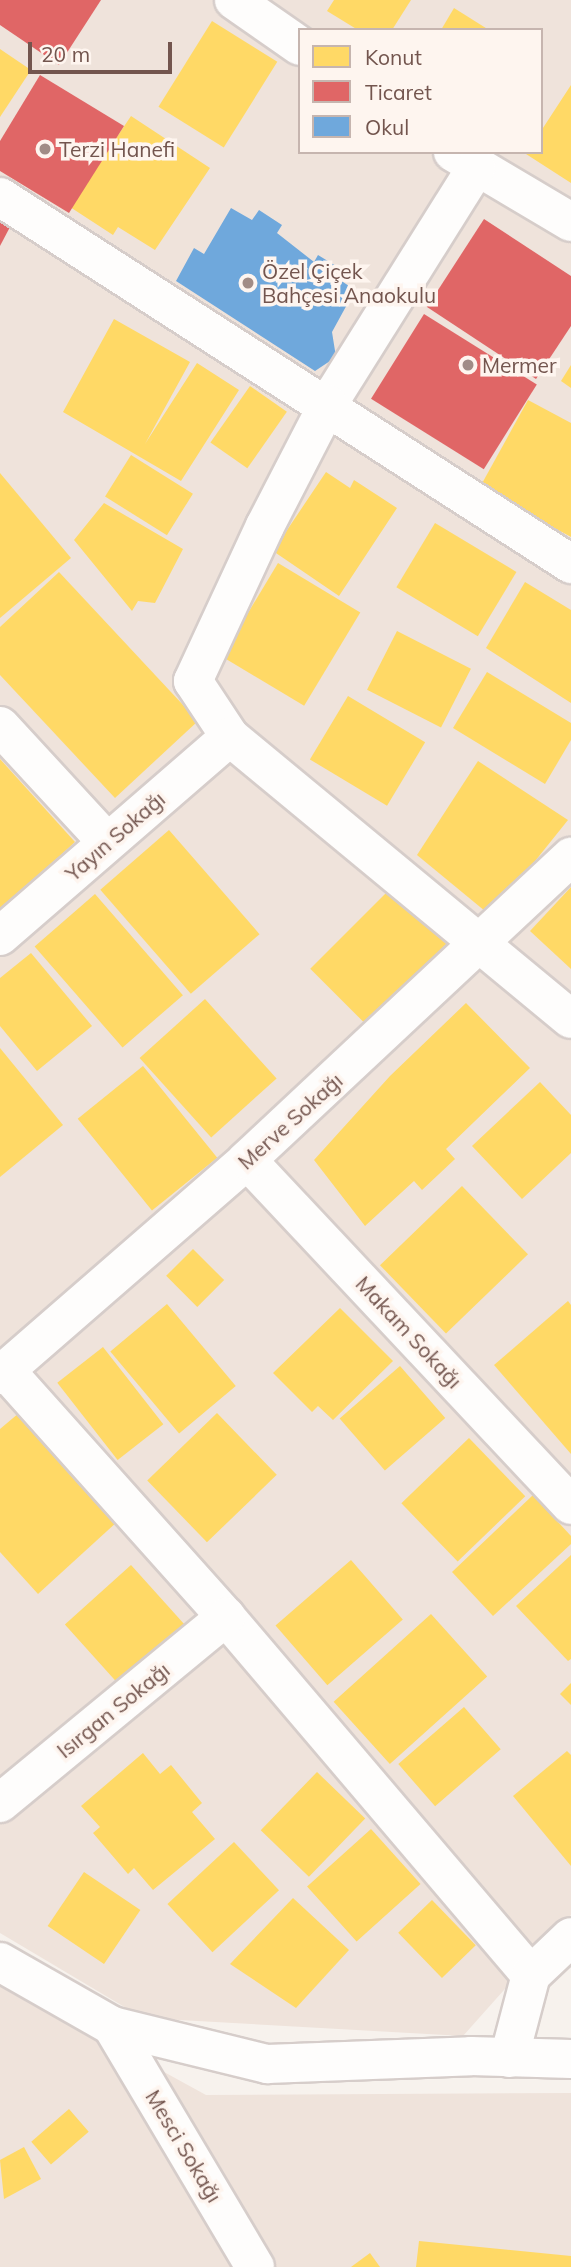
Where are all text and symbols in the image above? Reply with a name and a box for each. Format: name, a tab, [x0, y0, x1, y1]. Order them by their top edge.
scale bar	[32, 28, 175, 72]
legend	[298, 28, 543, 154]
text: 20 m	[41, 41, 90, 67]
text: Konut	[365, 44, 422, 70]
text: Ticaret	[365, 79, 432, 105]
text: Okul	[365, 114, 409, 140]
place label: Terzi Hanefi	[59, 136, 175, 162]
marker: Terzi Hanefi	[37, 141, 53, 157]
place label: Özel Çiçek Bahçesi Anaokulu	[262, 258, 436, 308]
marker: Özel Çiçek Bahçesi Anaokulu	[240, 275, 256, 291]
place label: Mermer	[482, 352, 557, 378]
marker: Mermer	[460, 357, 476, 373]
street label: Yayın Sokağı	[60, 786, 170, 886]
street label: Merve Sokağı	[233, 1068, 347, 1174]
street label: Makam Sokağı	[351, 1271, 467, 1393]
street label: Isırgan Sokağı	[52, 1657, 174, 1763]
street label: Mesci Sokağı	[141, 2085, 227, 2207]

